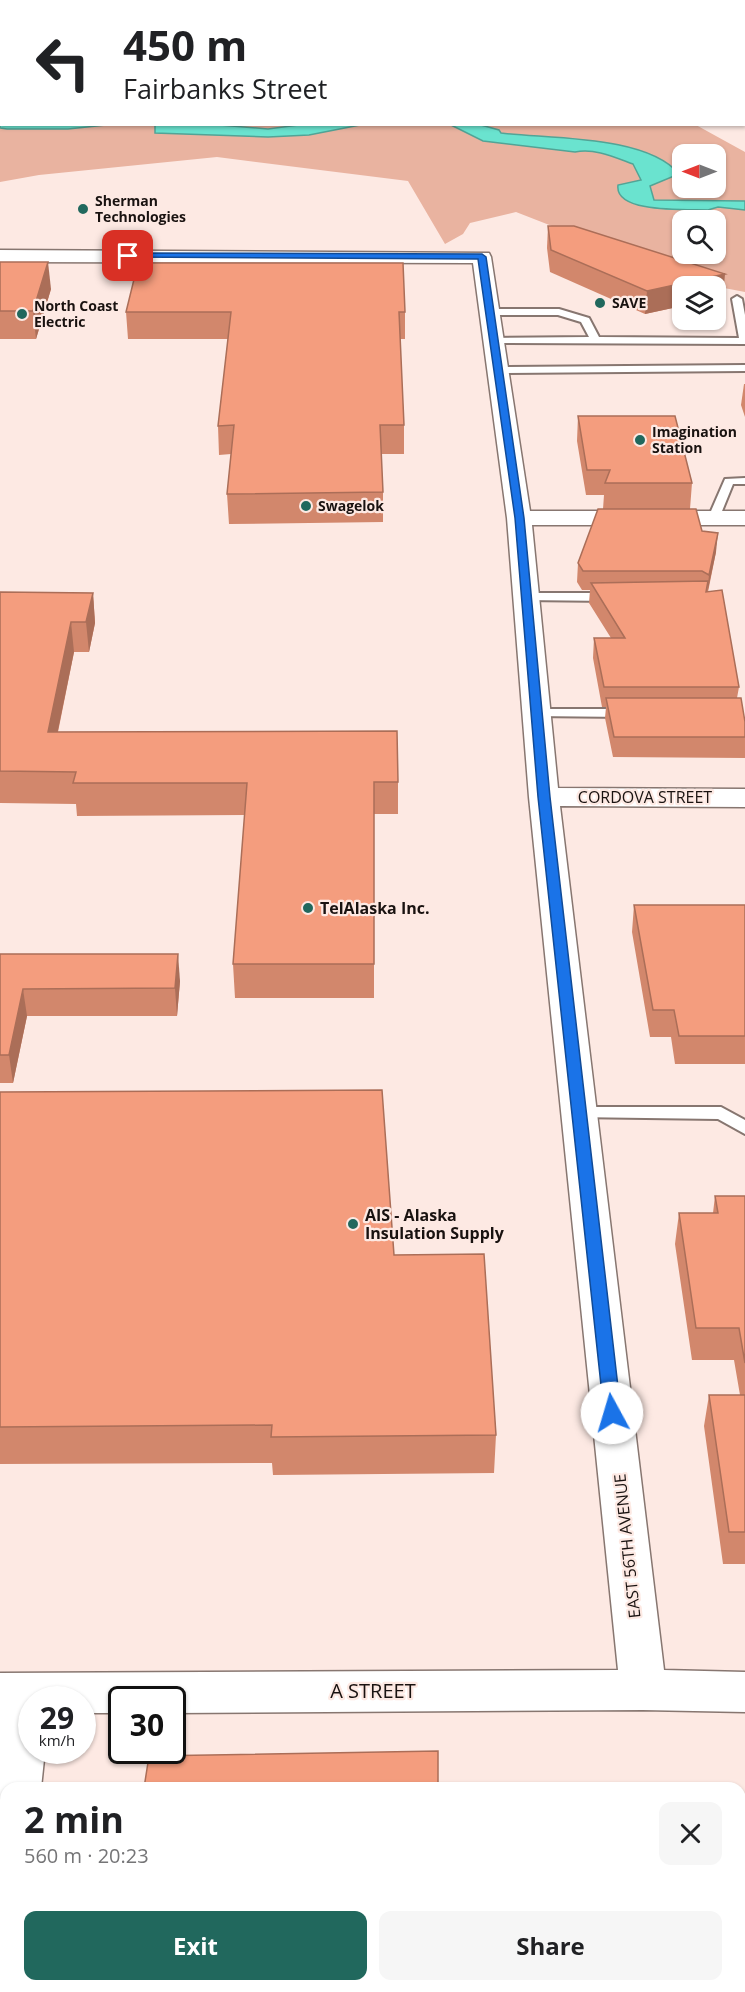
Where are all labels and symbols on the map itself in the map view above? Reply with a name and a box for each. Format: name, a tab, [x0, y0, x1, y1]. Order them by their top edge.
north arrow	[672, 144, 726, 198]
place label: Sherman Technologies	[95, 191, 186, 226]
marker: Sherman Technologies	[76, 202, 90, 216]
pin	[102, 230, 153, 281]
place label: SAVE	[612, 293, 646, 312]
place label: North Coast Electric	[34, 296, 118, 331]
marker: SAVE	[593, 296, 607, 310]
marker: North Coast Electric	[15, 307, 29, 321]
place label: Imagination Station	[652, 422, 737, 457]
marker: Imagination Station	[633, 433, 647, 447]
place label: Swagelok	[318, 496, 384, 515]
marker: Swagelok	[299, 499, 313, 513]
street label: CORDOVA STREET	[578, 786, 712, 808]
place label: TelAlaska Inc.	[320, 897, 429, 919]
marker: TelAlaska Inc.	[301, 901, 315, 915]
place label: AIS - Alaska Insulation Supply	[365, 1204, 505, 1244]
marker: AIS - Alaska Insulation Supply	[346, 1217, 360, 1231]
position arrow	[580, 1381, 644, 1445]
street label: EAST 56TH AVENUE	[608, 1473, 646, 1619]
street label: A STREET	[330, 1677, 416, 1704]
speed limit sign: 30	[108, 1686, 186, 1764]

